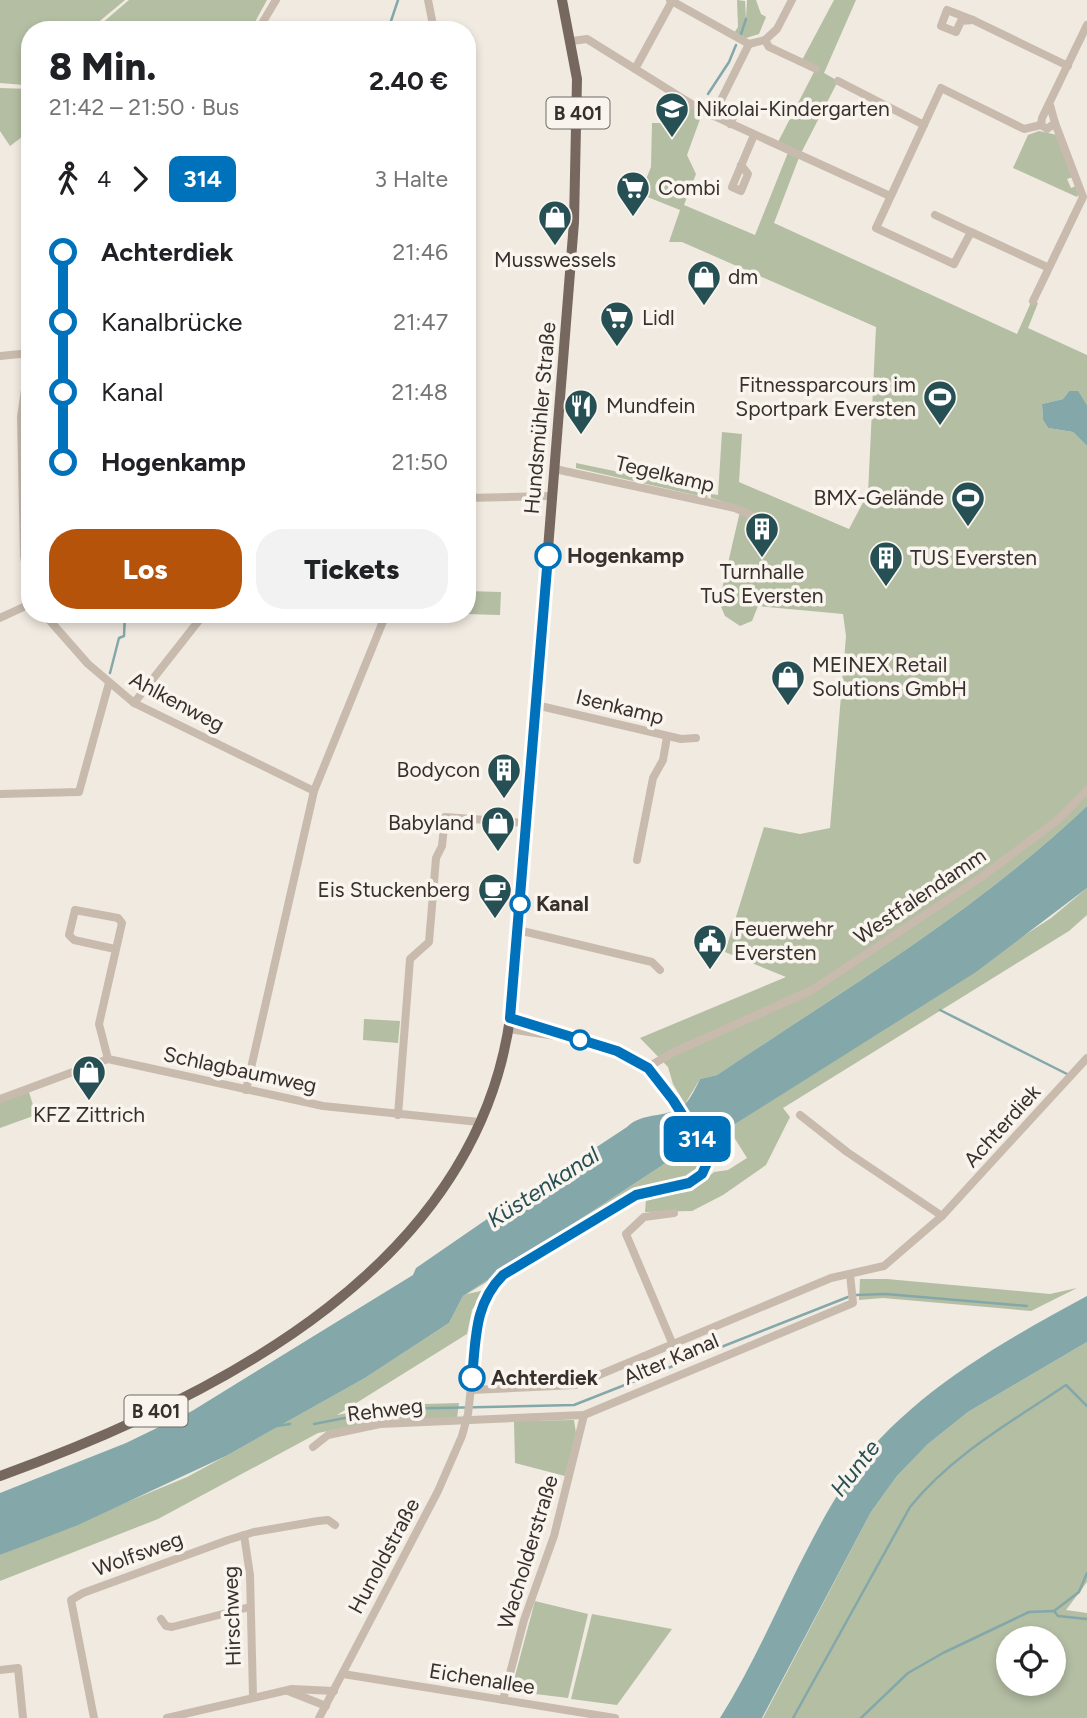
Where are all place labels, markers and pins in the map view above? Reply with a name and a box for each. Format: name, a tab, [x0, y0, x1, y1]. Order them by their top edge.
school or university icon: Nikolai-Kindergarten	[653, 90, 691, 139]
place label: Nikolai-Kindergarten	[696, 96, 890, 121]
supermarket icon: Combi	[614, 169, 652, 218]
place label: Combi	[658, 175, 720, 200]
shop icon: Musswessels	[536, 198, 574, 247]
place label: Musswessels	[494, 247, 616, 272]
shop icon: dm	[685, 258, 723, 307]
place label: dm	[728, 264, 758, 289]
supermarket icon: Lidl	[598, 299, 636, 348]
place label: Lidl	[642, 305, 675, 330]
place label: Fitnessparcours im Sportpark Eversten	[735, 372, 916, 421]
sports icon: Fitnessparcours im Sportpark Eversten	[921, 378, 959, 427]
restaurant icon: Mundfein	[562, 387, 600, 436]
place label: Mundfein	[606, 393, 695, 418]
sports icon: BMX-Gelände	[949, 479, 987, 528]
place label: BMX-Gelände	[814, 485, 944, 510]
building icon: Turnhalle TuS Eversten	[743, 510, 781, 559]
building icon: TUS Eversten	[867, 539, 905, 588]
marker: Hogenkamp	[535, 543, 561, 569]
place label: Hogenkamp	[567, 543, 684, 568]
place label: TUS Eversten	[910, 545, 1037, 570]
place label: Turnhalle TuS Eversten	[701, 559, 823, 608]
place label: MEINEX Retail Solutions GmbH	[812, 652, 967, 701]
shop icon: MEINEX Retail Solutions GmbH	[769, 658, 807, 707]
building icon: Bodycon	[485, 751, 523, 800]
place label: Bodycon	[397, 757, 480, 782]
shop icon: Babyland	[479, 804, 517, 853]
place label: Babyland	[388, 810, 474, 835]
cafe icon: Eis Stuckenberg	[476, 871, 514, 920]
place label: Eis Stuckenberg	[317, 877, 470, 902]
place label: Kanal	[536, 891, 589, 916]
marker: Kanal	[510, 894, 530, 914]
place label: Feuerwehr Eversten	[734, 916, 834, 965]
public building icon: Feuerwehr Eversten	[691, 922, 729, 971]
unlabelled marker	[570, 1030, 590, 1050]
shop icon: KFZ Zittrich	[70, 1053, 108, 1102]
place label: KFZ Zittrich	[33, 1102, 145, 1127]
marker: Achterdiek	[459, 1365, 485, 1391]
place label: Achterdiek	[491, 1365, 599, 1390]

